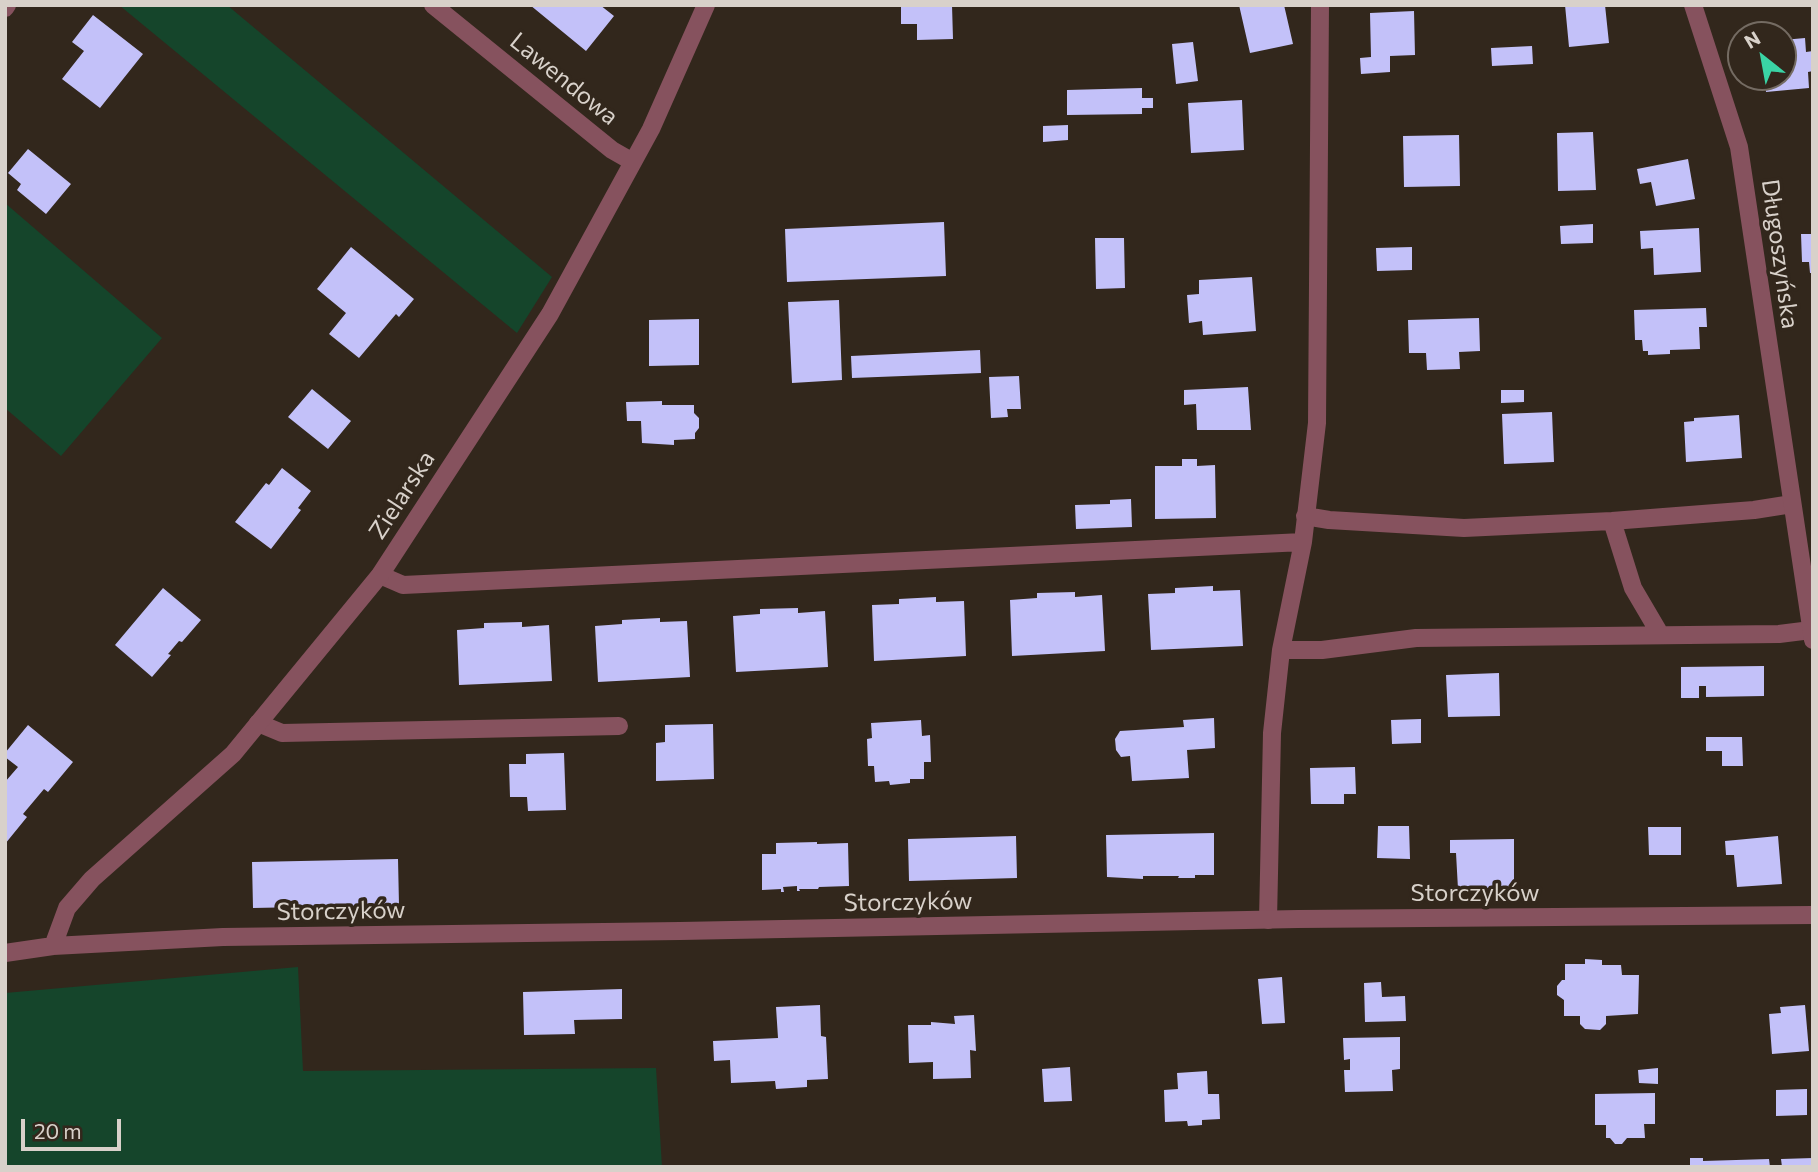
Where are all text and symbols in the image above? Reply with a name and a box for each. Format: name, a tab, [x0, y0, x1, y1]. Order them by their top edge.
north arrow	[1727, 21, 1797, 91]
text: N	[1740, 26, 1764, 53]
street label: Lawendowa	[504, 27, 624, 131]
street label: Długoszyńska	[1755, 177, 1805, 331]
street label: Zielarska	[363, 446, 441, 544]
street label: Storczyków	[1411, 879, 1539, 907]
street label: Storczyków	[843, 886, 973, 918]
street label: Storczyków	[276, 895, 406, 927]
scale bar	[24, 1106, 124, 1150]
text: 20 m	[34, 1118, 82, 1143]

